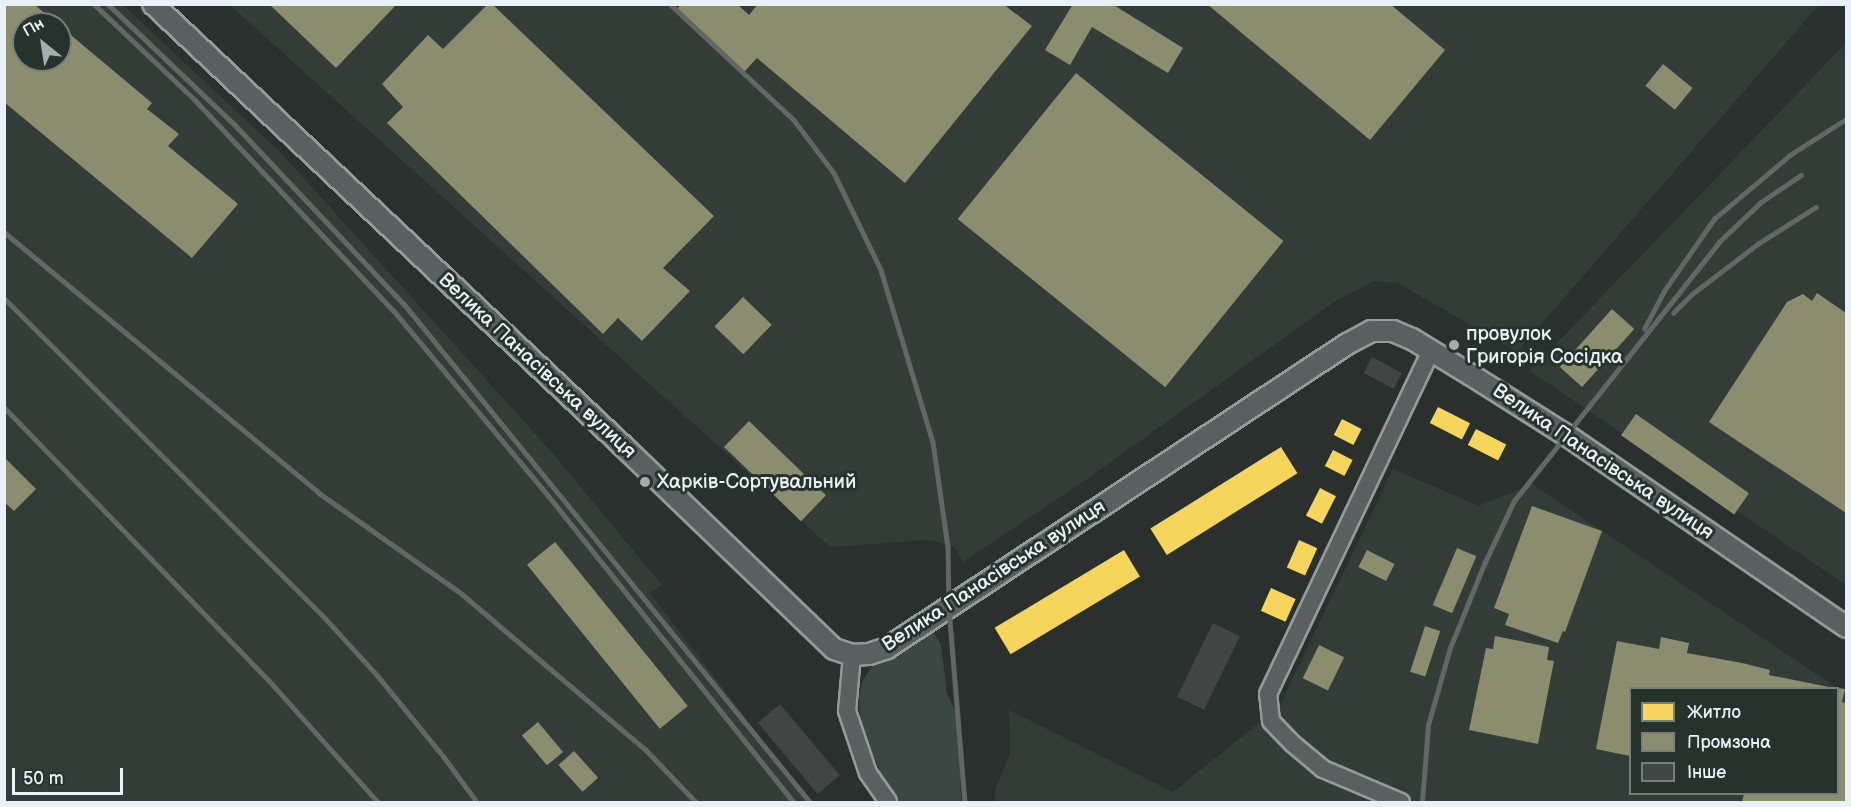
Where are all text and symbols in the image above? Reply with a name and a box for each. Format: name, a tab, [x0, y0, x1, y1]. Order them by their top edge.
north arrow	[12, 12, 72, 72]
text: Пн	[20, 14, 48, 41]
street label: Велика Панасівська вулиця	[433, 268, 641, 464]
place label: провулок Григорія Сосідка	[1466, 322, 1623, 369]
marker: провулок Григорія Сосідка	[1447, 338, 1461, 352]
street label: Велика Панасівська вулиця	[1488, 379, 1718, 545]
place label: Харків-Сортувальний	[657, 470, 856, 494]
marker: Харків-Сортувальний	[638, 475, 652, 489]
street label: Велика Панасівська вулиця	[878, 495, 1110, 657]
legend	[1629, 687, 1839, 795]
text: Житло	[1687, 702, 1741, 723]
text: Промзона	[1687, 732, 1771, 753]
scale bar	[15, 756, 126, 794]
text: Інше	[1687, 762, 1726, 783]
text: 50 m	[23, 768, 64, 789]

